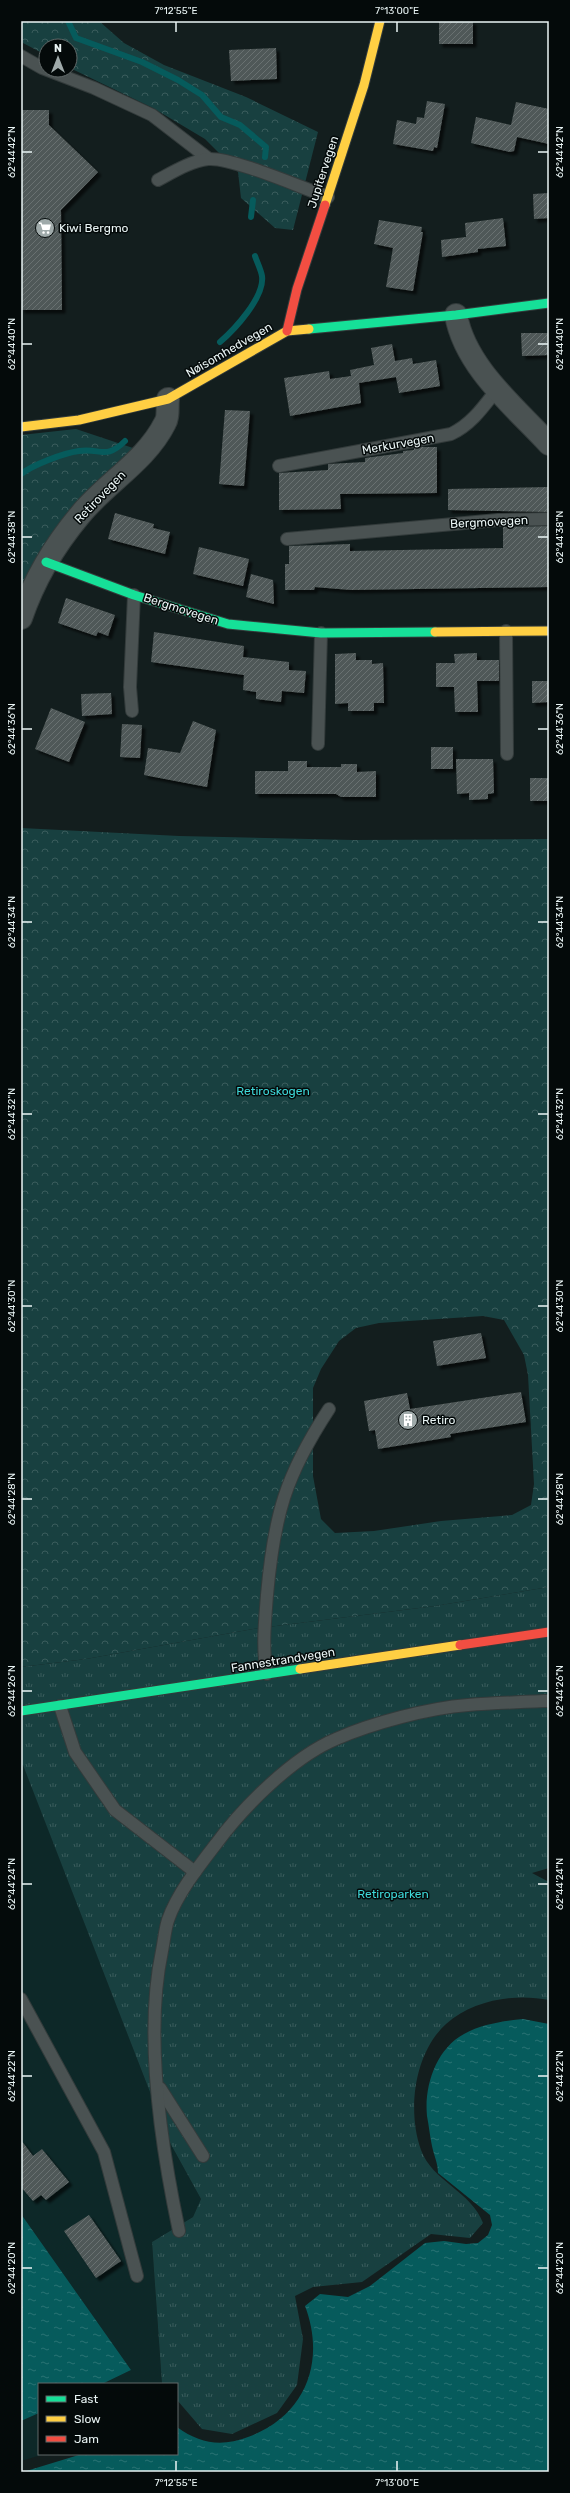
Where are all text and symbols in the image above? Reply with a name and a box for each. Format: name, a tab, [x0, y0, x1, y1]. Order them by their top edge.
text: 7°12'55"E	[154, 5, 198, 17]
text: 7°13'00"E	[375, 5, 419, 17]
north arrow	[38, 38, 78, 78]
text: N	[54, 42, 62, 55]
text: 62°44'42"N	[6, 126, 18, 178]
text: 62°44'42"N	[554, 126, 566, 178]
street label: Jupitervegen	[305, 134, 341, 210]
supermarket icon: Kiwi Bergmo	[34, 217, 56, 239]
place label: Kiwi Bergmo	[59, 221, 129, 235]
text: 62°44'40"N	[6, 318, 18, 370]
text: 62°44'40"N	[554, 318, 566, 370]
street label: Nøisomhedvegen	[183, 320, 275, 380]
street label: Merkurvegen	[361, 431, 435, 457]
street label: Retirovegen	[72, 468, 128, 526]
text: 62°44'38"N	[6, 511, 18, 563]
text: 62°44'38"N	[554, 511, 566, 563]
street label: Bergmovegen	[450, 513, 528, 531]
street label: Bergmovegen	[142, 590, 220, 628]
text: 62°44'36"N	[6, 703, 18, 755]
text: 62°44'36"N	[554, 703, 566, 755]
text: 62°44'34"N	[6, 896, 18, 948]
text: 62°44'34"N	[554, 896, 566, 948]
park label: Retiroskogen	[236, 1084, 310, 1098]
text: 62°44'32"N	[6, 1088, 18, 1140]
text: 62°44'32"N	[554, 1088, 566, 1140]
text: 62°44'30"N	[6, 1280, 18, 1332]
text: 62°44'30"N	[554, 1280, 566, 1332]
building icon: Retiro	[397, 1409, 419, 1431]
place label: Retiro	[422, 1413, 456, 1427]
text: 62°44'28"N	[6, 1473, 18, 1525]
text: 62°44'28"N	[554, 1473, 566, 1525]
street label: Fannestrandvegen	[230, 1645, 336, 1675]
text: 62°44'26"N	[6, 1665, 18, 1717]
text: 62°44'26"N	[554, 1665, 566, 1717]
text: 62°44'24"N	[6, 1858, 18, 1910]
text: 62°44'24"N	[554, 1858, 566, 1910]
park label: Retiroparken	[357, 1887, 429, 1901]
text: 62°44'22"N	[6, 2050, 18, 2102]
text: 62°44'22"N	[554, 2050, 566, 2102]
text: 62°44'20"N	[6, 2242, 18, 2294]
text: 62°44'20"N	[554, 2242, 566, 2294]
legend	[38, 2383, 178, 2455]
text: Fast	[74, 2392, 98, 2406]
text: Slow	[74, 2412, 101, 2426]
text: Jam	[74, 2432, 99, 2446]
text: 7°12'55"E	[154, 2477, 198, 2489]
text: 7°13'00"E	[375, 2477, 419, 2489]

